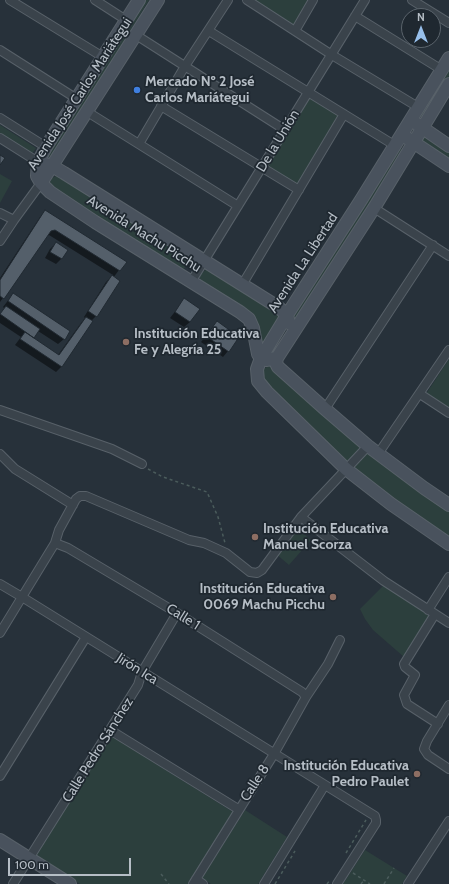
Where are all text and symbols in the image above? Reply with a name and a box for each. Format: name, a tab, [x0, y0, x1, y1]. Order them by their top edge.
north arrow	[401, 8, 441, 48]
text: N	[417, 10, 425, 24]
street label: Avenida José Carlos Mariátegui	[24, 15, 136, 173]
place label: Mercado Nº 2 José Carlos Mariátegui	[145, 74, 254, 106]
marker: Mercado Nº 2 José Carlos Mariátegui	[132, 85, 142, 95]
street label: De la Unión	[253, 107, 303, 175]
street label: Avenida Machu Picchu	[84, 192, 204, 276]
street label: Avenida La Libertad	[264, 210, 342, 316]
place label: Institución Educativa Fe y Alegría 25	[134, 326, 260, 358]
marker: Institución Educativa Fe y Alegría 25	[121, 337, 131, 347]
place label: Institución Educativa Manuel Scorza	[263, 521, 389, 554]
marker: Institución Educativa Manuel Scorza	[250, 532, 260, 542]
place label: Institución Educativa 0069 Machu Picchu	[199, 581, 325, 614]
marker: Institución Educativa 0069 Machu Picchu	[328, 592, 338, 602]
street label: Calle 1	[163, 600, 203, 634]
street label: Jirón Ica	[113, 650, 161, 688]
street label: Calle Pedro Sánchez	[59, 694, 137, 806]
place label: Institución Educativa Pedro Paulet	[283, 758, 409, 790]
street label: Calle 8	[237, 761, 273, 805]
marker: Institución Educativa Pedro Paulet	[412, 769, 422, 779]
scale bar	[10, 850, 133, 876]
text: 100 m	[15, 857, 49, 872]

